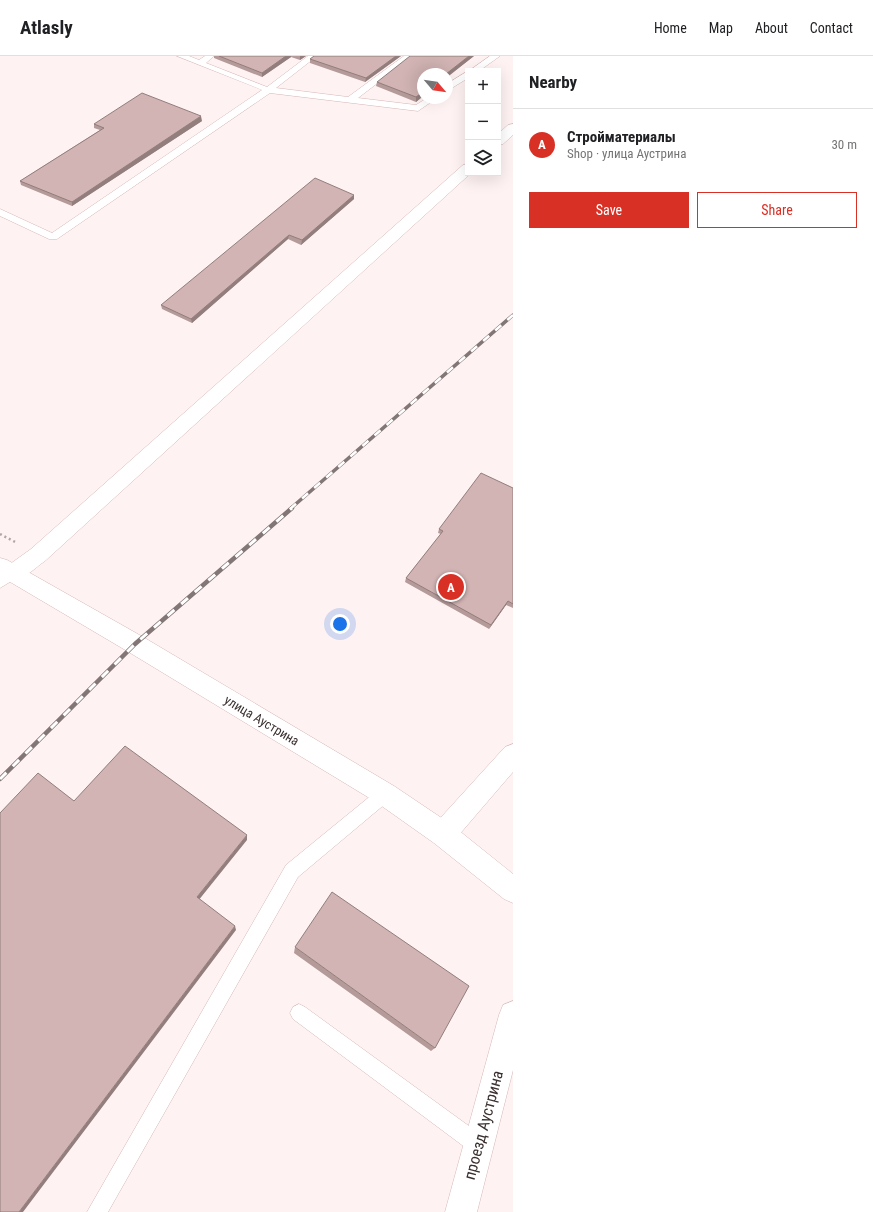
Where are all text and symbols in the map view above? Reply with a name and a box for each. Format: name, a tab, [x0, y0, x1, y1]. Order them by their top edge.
text: Atlasly	[20, 16, 73, 39]
text: Home	[654, 20, 687, 36]
text: Map	[709, 20, 733, 36]
text: About	[755, 20, 788, 36]
text: Contact	[810, 20, 853, 36]
north arrow	[417, 68, 453, 104]
map controls	[465, 68, 501, 176]
button: +	[465, 68, 501, 104]
text: Nearby	[529, 72, 577, 92]
button: −	[465, 104, 501, 140]
text: Стройматериалы	[567, 128, 676, 146]
text: A	[538, 137, 546, 152]
text: 30 m	[831, 137, 857, 152]
button: layers	[465, 140, 501, 176]
text: Shop · улица Аустрина	[567, 146, 686, 161]
button: Save	[529, 192, 689, 228]
button: Share	[697, 192, 857, 228]
pin: A	[438, 572, 464, 602]
your location	[330, 614, 350, 634]
street label: улица Аустрина	[222, 692, 302, 749]
street label: проезд Аустрина	[460, 1068, 507, 1182]

